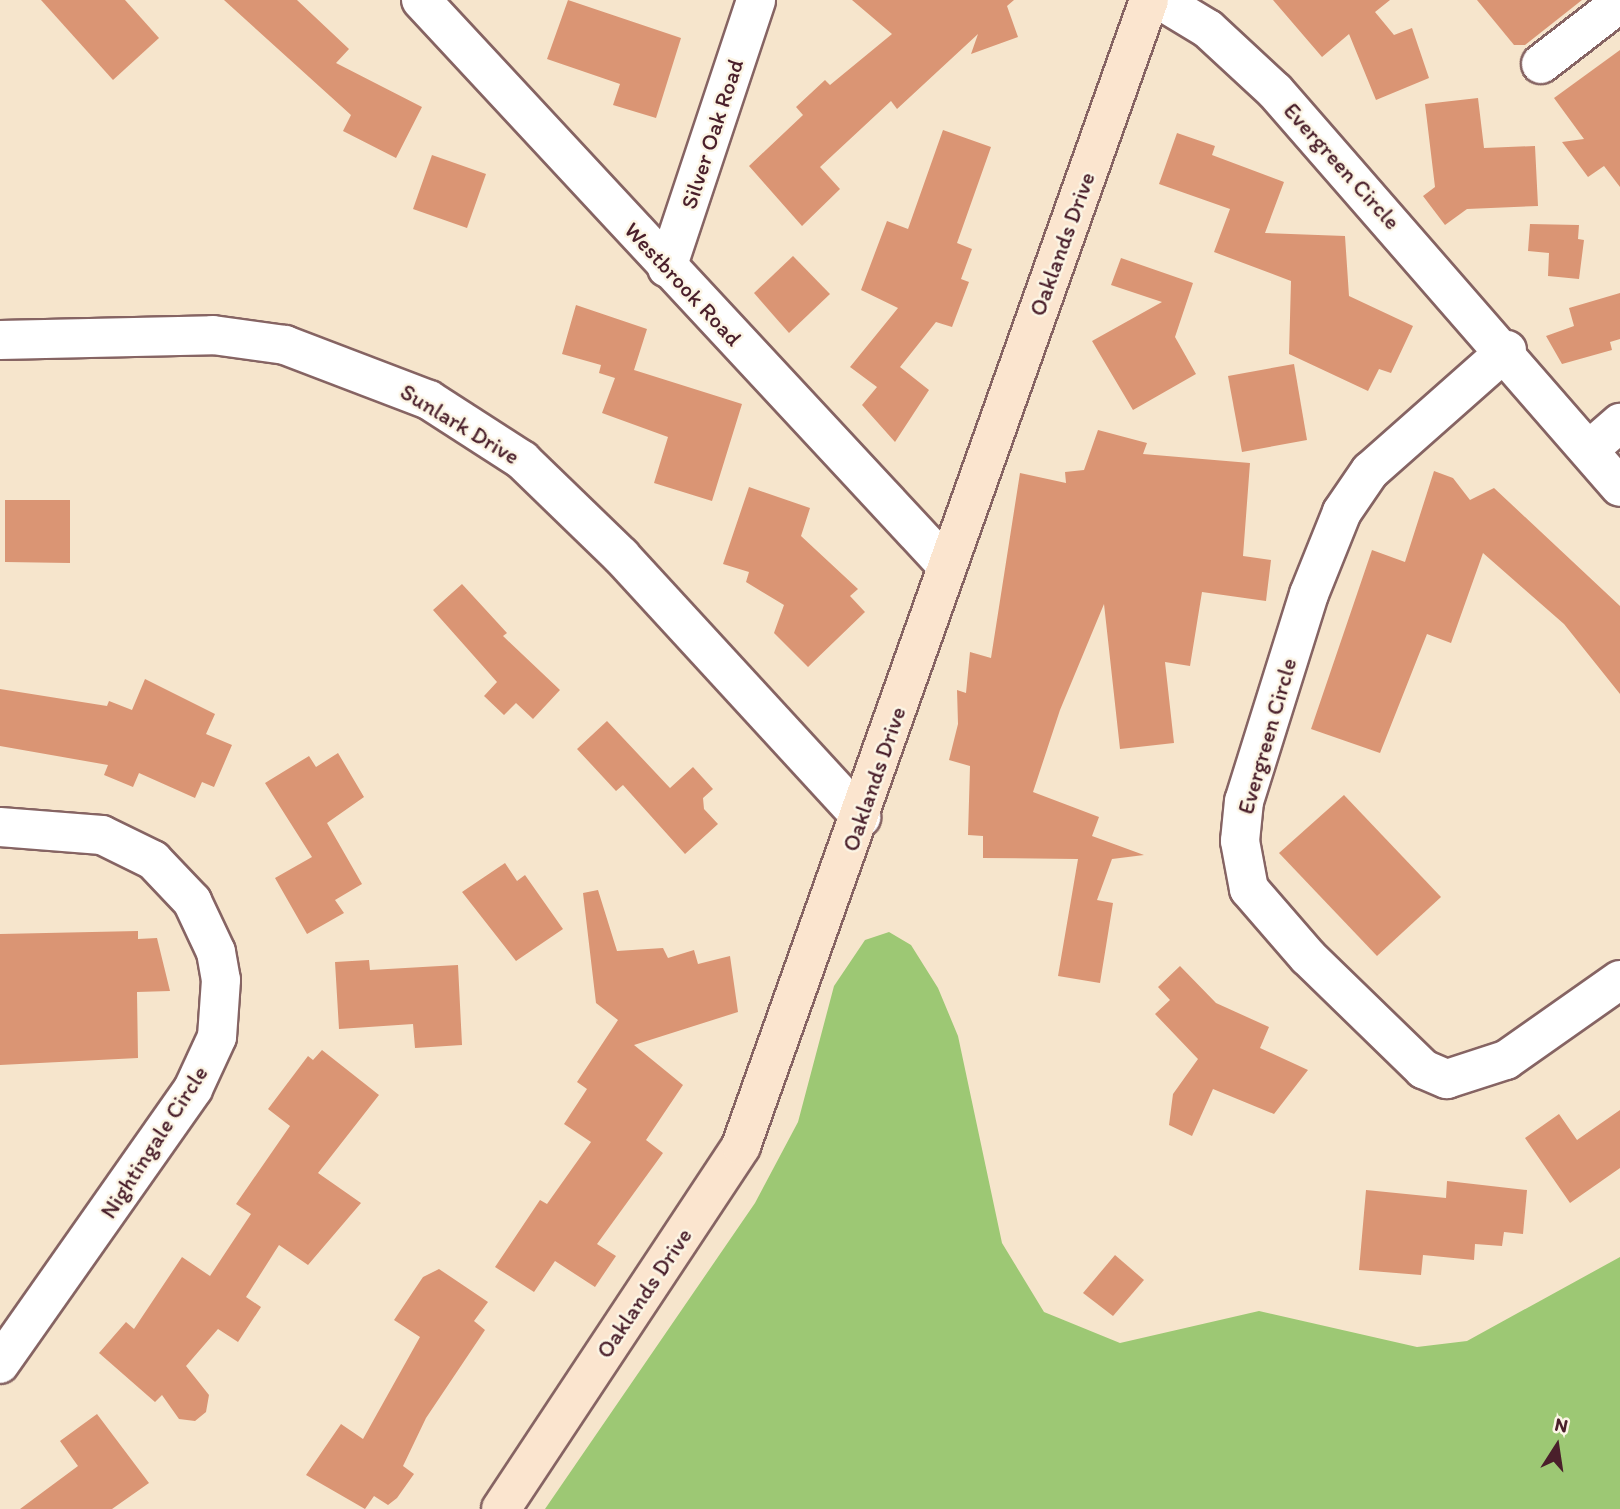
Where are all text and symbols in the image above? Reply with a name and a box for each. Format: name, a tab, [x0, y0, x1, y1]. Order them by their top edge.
street label: Silver Oak Road	[675, 55, 749, 213]
street label: Evergreen Circle	[1278, 97, 1406, 235]
street label: Oaklands Drive	[1023, 168, 1101, 320]
street label: Westbrook Road	[618, 216, 748, 352]
street label: Sunlark Drive	[395, 378, 525, 470]
street label: Evergreen Circle	[1232, 655, 1302, 817]
street label: Oaklands Drive	[836, 703, 912, 855]
street label: Nightingale Circle	[94, 1060, 214, 1224]
street label: Oaklands Drive	[590, 1223, 698, 1363]
north arrow	[1522, 1411, 1592, 1481]
text: N	[1553, 1412, 1570, 1438]

